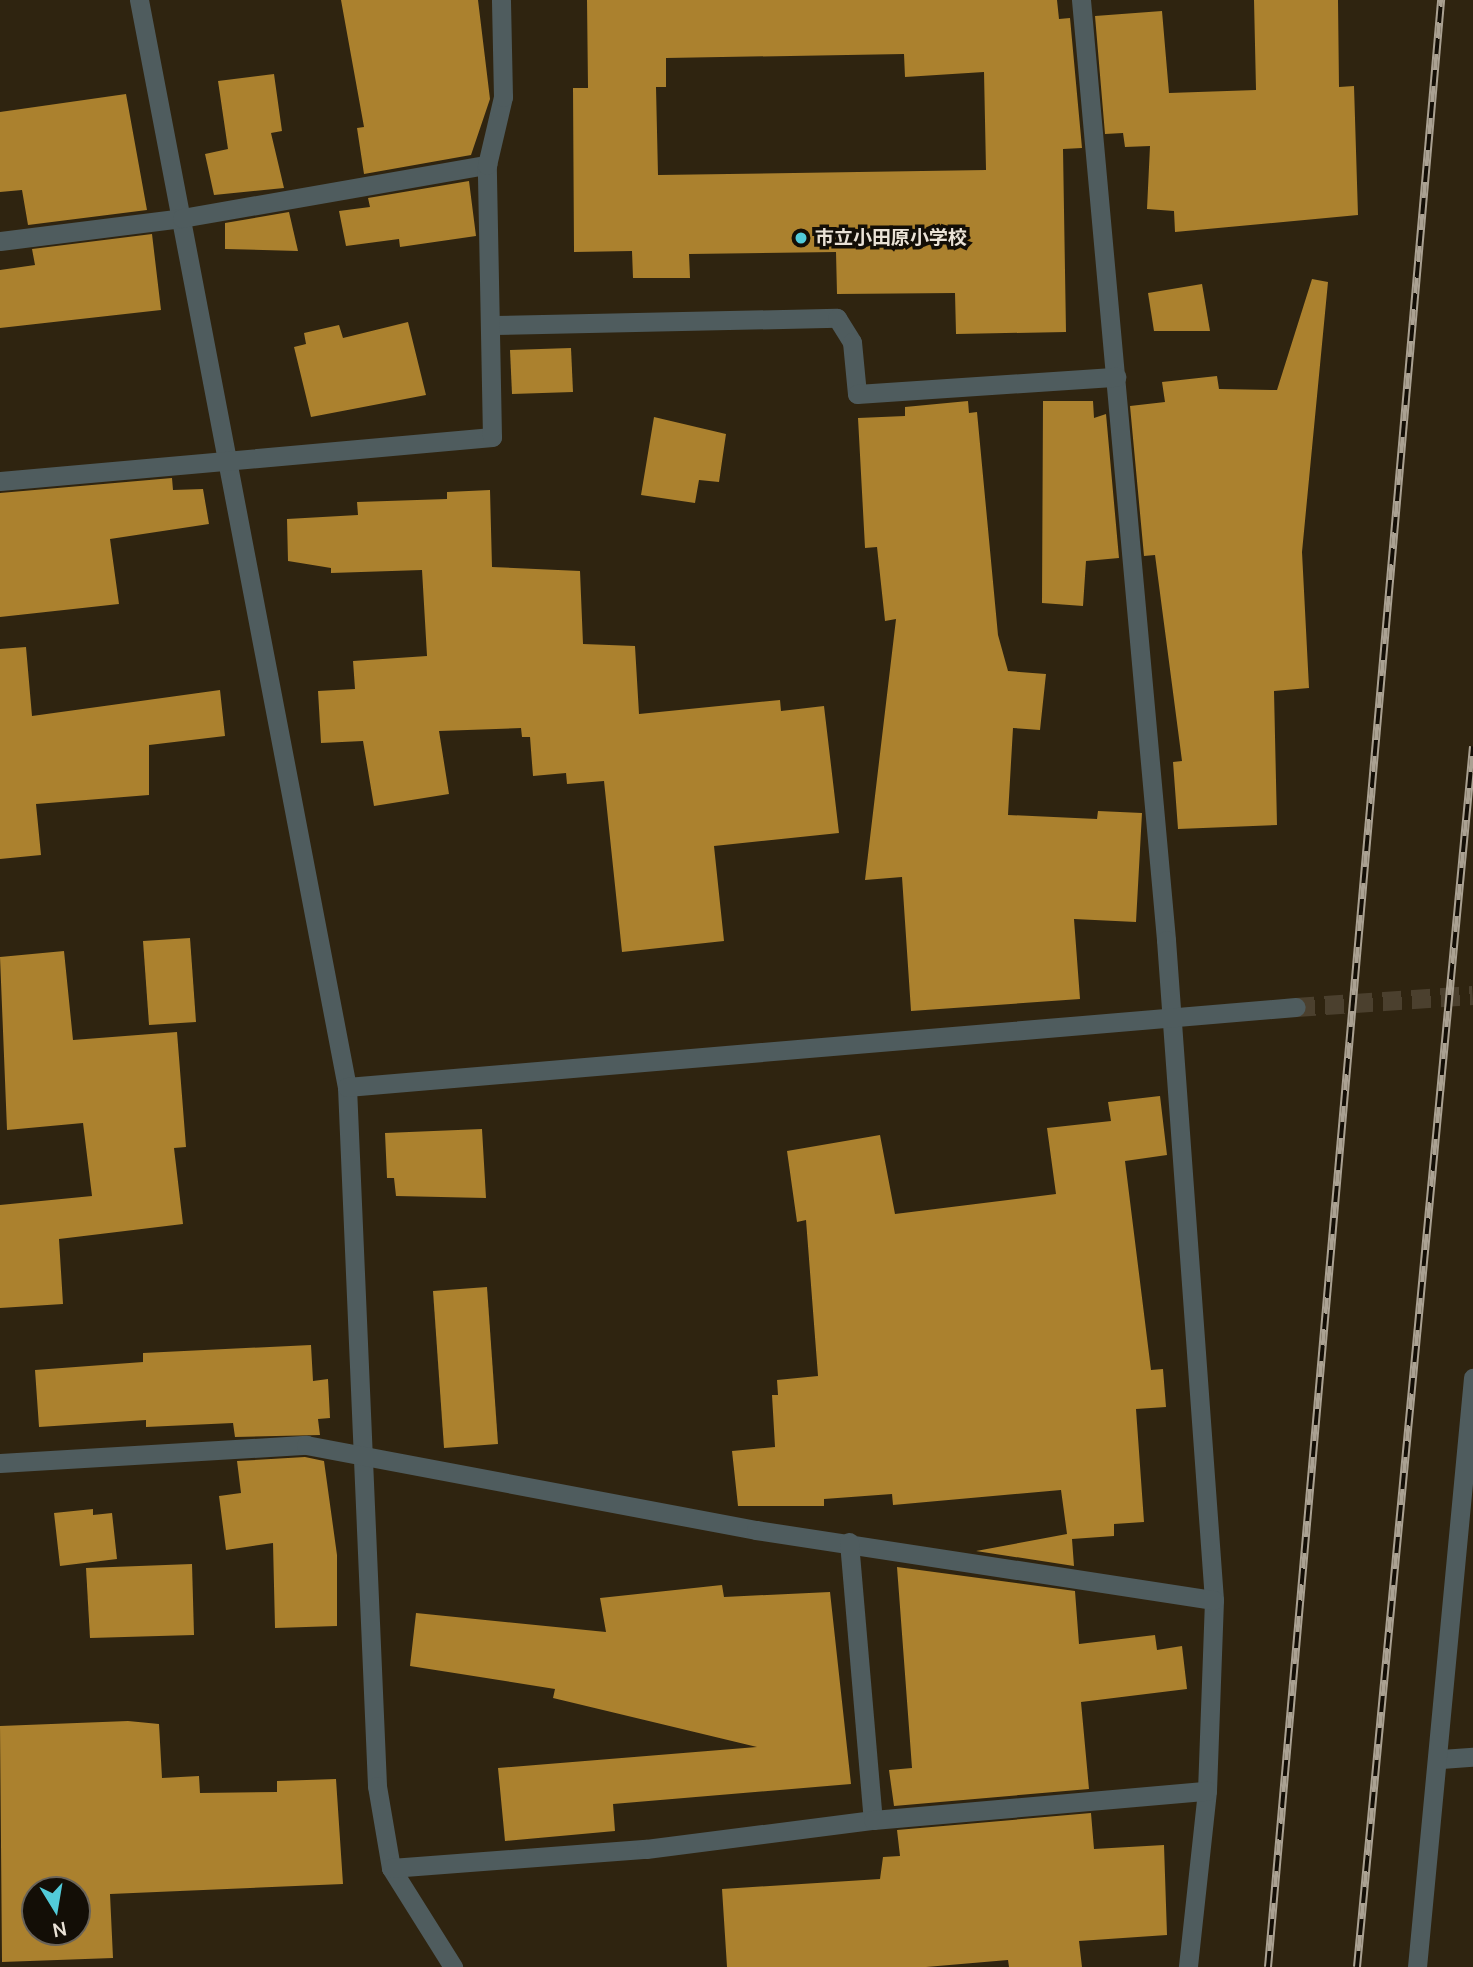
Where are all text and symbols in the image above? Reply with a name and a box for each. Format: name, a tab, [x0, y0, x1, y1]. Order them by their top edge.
place label: 市立小田原小学校	[815, 227, 967, 249]
marker: 市立小田原小学校	[793, 230, 809, 246]
north arrow	[21, 1876, 91, 1946]
text: N	[50, 1916, 69, 1944]

